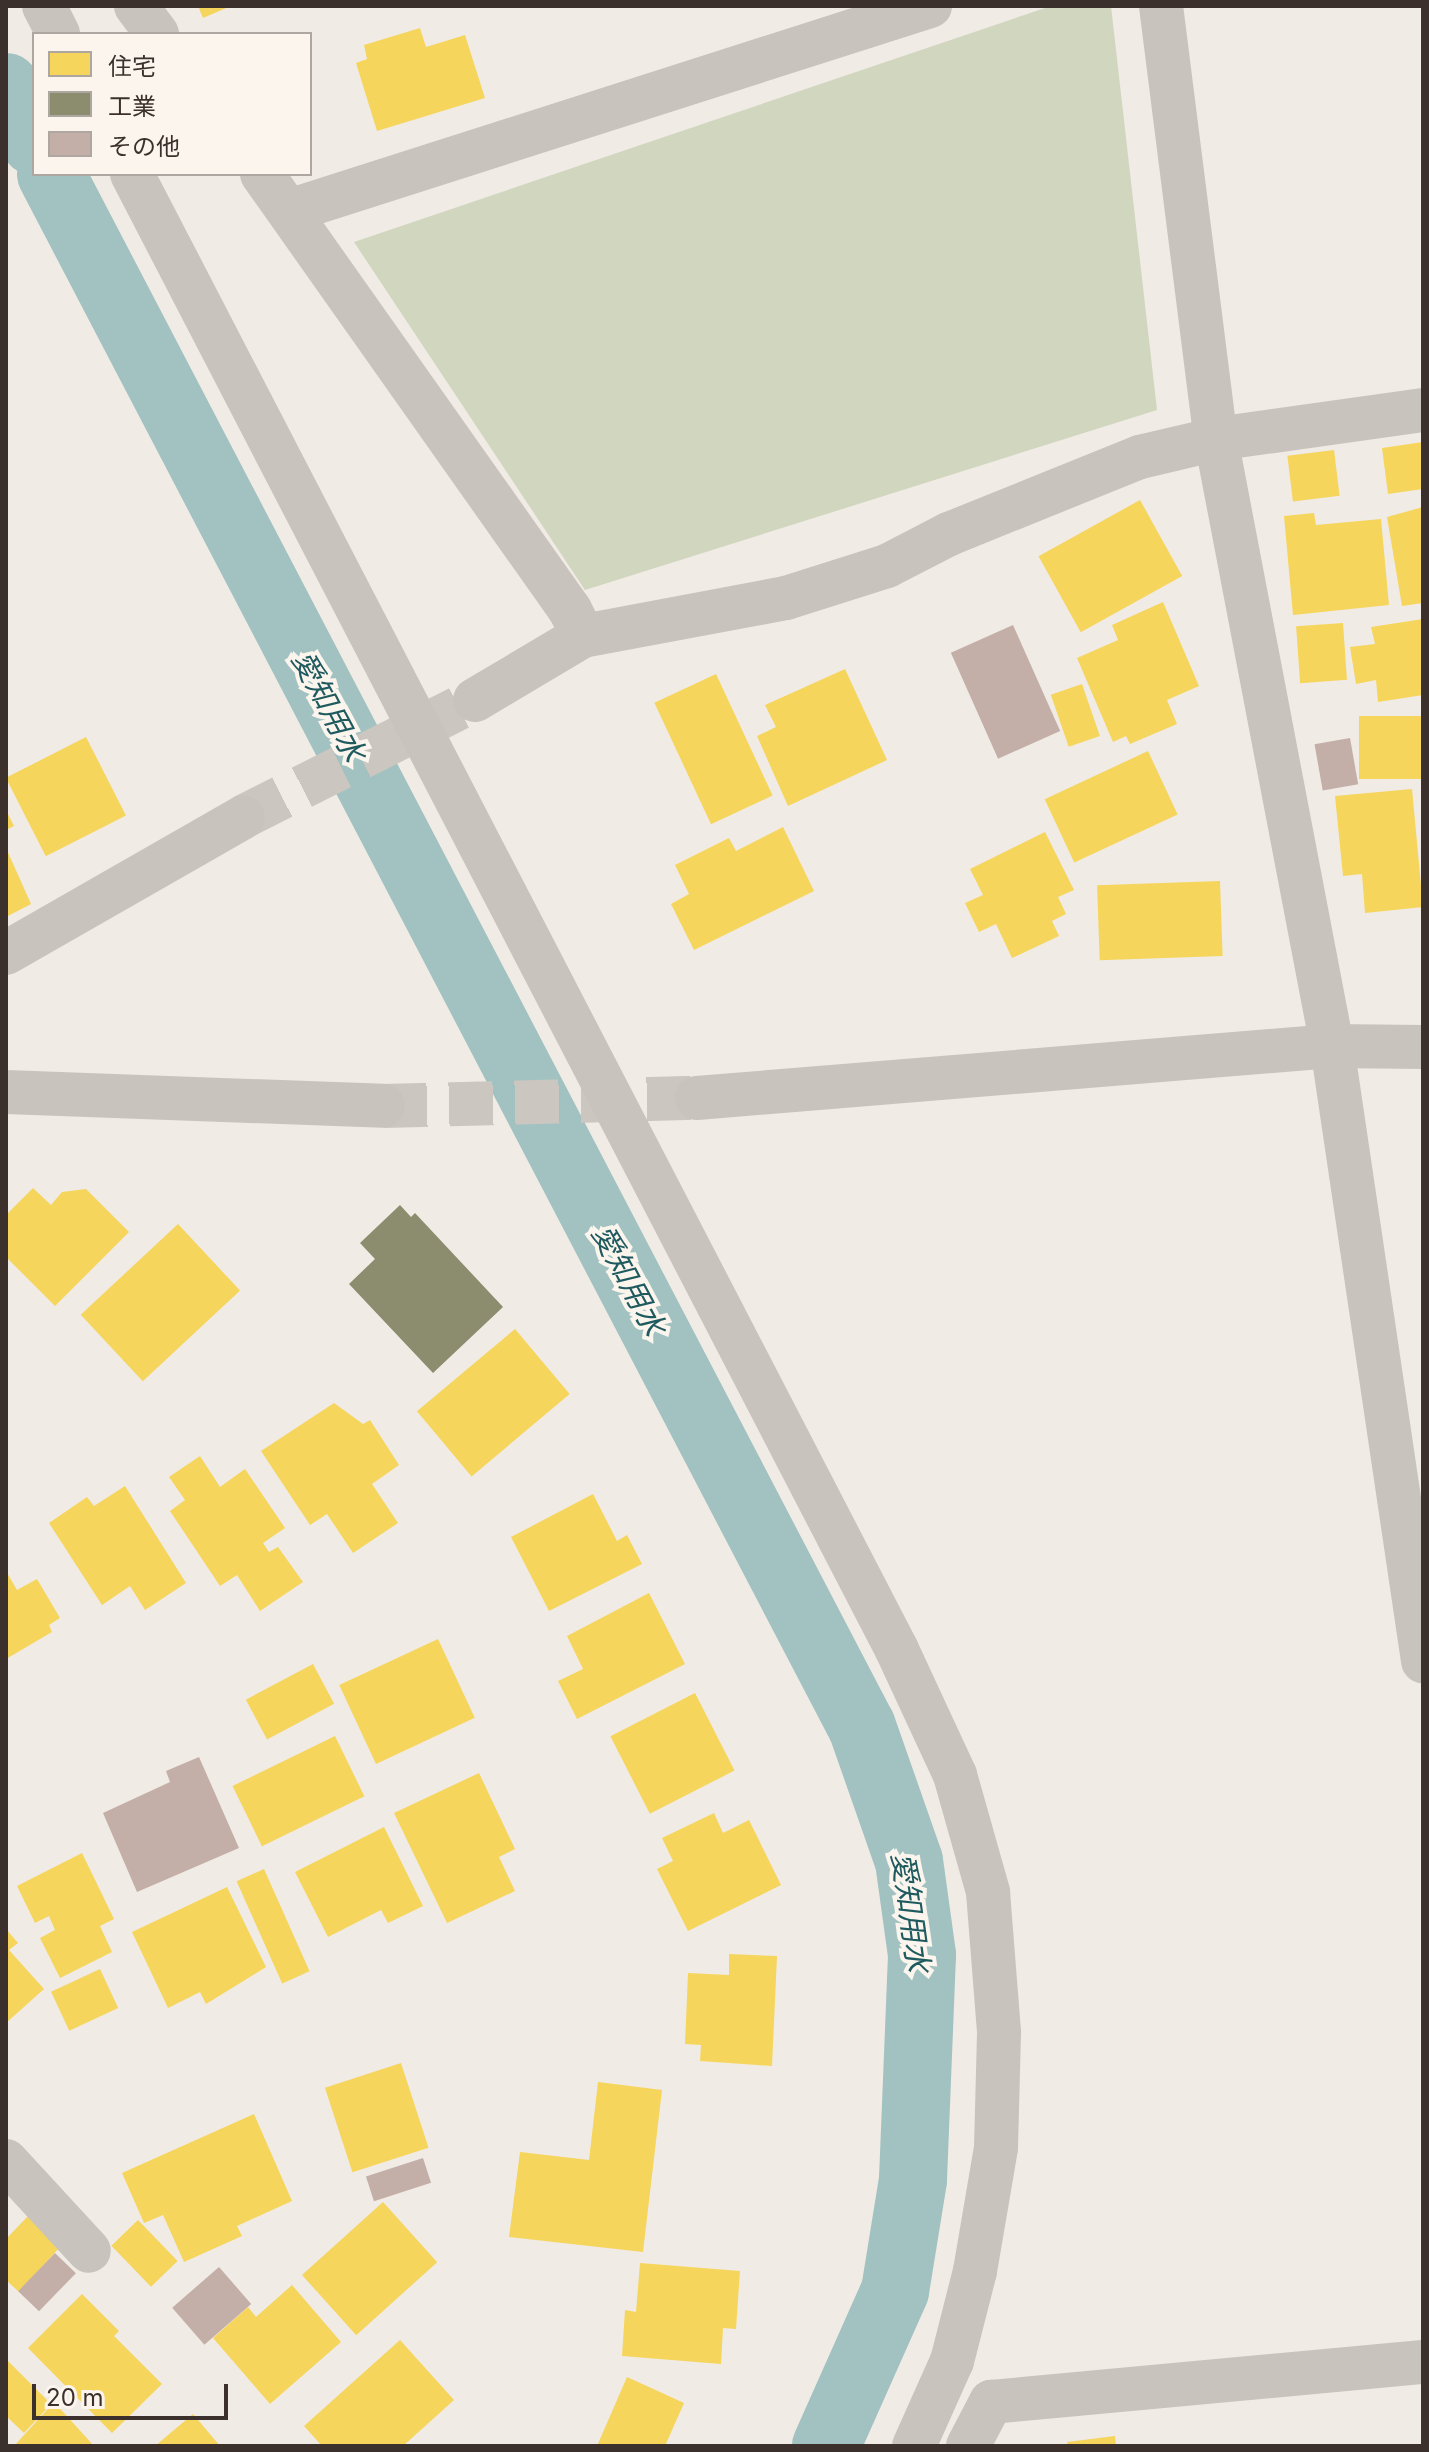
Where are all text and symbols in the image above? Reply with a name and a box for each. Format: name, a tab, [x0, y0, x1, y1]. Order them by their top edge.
legend	[32, 32, 312, 176]
text: 住宅	[108, 52, 156, 81]
text: 工業	[108, 92, 156, 121]
text: その他	[108, 132, 180, 161]
water label: 愛知用水	[285, 645, 373, 767]
water label: 愛知用水	[585, 1219, 673, 1341]
water label: 愛知用水	[885, 1850, 937, 1974]
scale bar	[36, 2368, 232, 2418]
text: 20 m	[46, 2383, 104, 2412]

